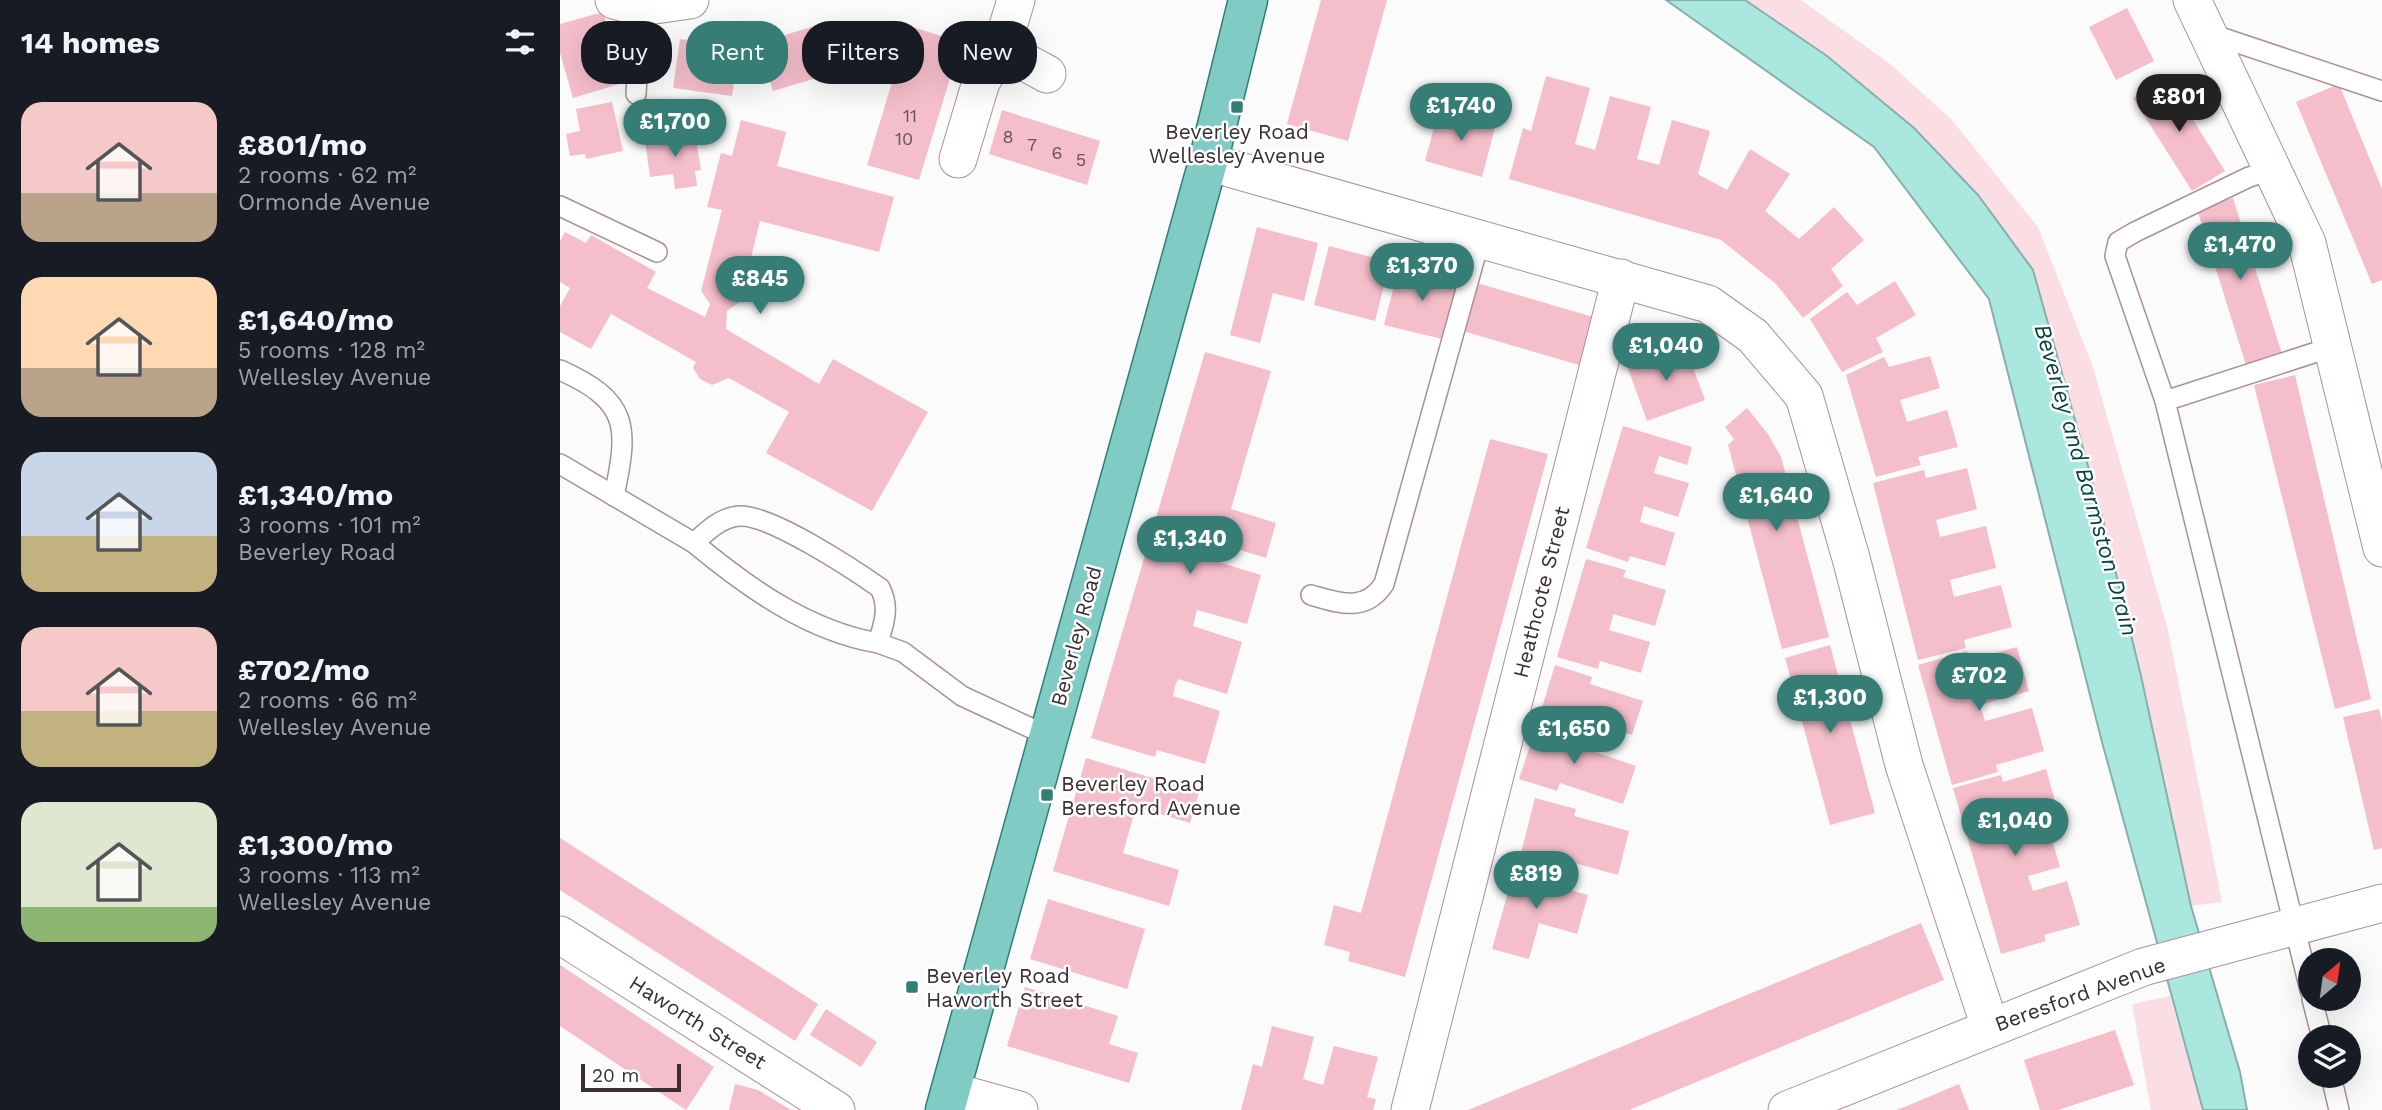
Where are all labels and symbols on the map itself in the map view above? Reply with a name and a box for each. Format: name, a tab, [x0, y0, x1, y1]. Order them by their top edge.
pin: £801	[2138, 74, 2220, 134]
pin: £1,740	[1404, 83, 1518, 143]
marker: Beverley Road Wellesley Avenue	[1229, 99, 1245, 115]
pin: £1,700	[618, 100, 732, 159]
house number: 11	[903, 105, 917, 126]
place label: Beverley Road Wellesley Avenue	[1149, 119, 1325, 168]
house number: 8	[1002, 126, 1014, 147]
house number: 10	[895, 128, 913, 149]
house number: 7	[1027, 134, 1037, 155]
house number: 6	[1052, 142, 1062, 163]
house number: 5	[1076, 149, 1086, 170]
pin: £1,470	[2183, 222, 2297, 282]
pin: £1,370	[1365, 244, 1479, 303]
pin: £845	[719, 256, 801, 316]
water label: Beverley and Barmston Drain	[2028, 321, 2144, 639]
pin: £1,040	[1609, 324, 1723, 383]
pin: £1,640	[1719, 474, 1833, 533]
street label: Heathcote Street	[1508, 503, 1574, 680]
pin: £1,340	[1133, 516, 1247, 576]
street label: Beverley Road	[1045, 563, 1107, 709]
pin: £702	[1938, 654, 2020, 713]
pin: £1,300	[1773, 676, 1887, 735]
pin: £1,650	[1517, 706, 1631, 766]
place label: Beverley Road Beresford Avenue	[1061, 771, 1241, 820]
marker: Beverley Road Beresford Avenue	[1039, 787, 1055, 803]
pin: £1,040	[1958, 798, 2072, 858]
pin: £819	[1495, 852, 1577, 911]
north arrow	[2298, 948, 2361, 1012]
street label: Beresford Avenue	[1991, 952, 2169, 1036]
place label: Beverley Road Haworth Street	[926, 963, 1083, 1012]
street label: Haworth Street	[625, 970, 771, 1074]
marker: Beverley Road Haworth Street	[904, 979, 920, 995]
scale bar	[581, 1061, 681, 1093]

